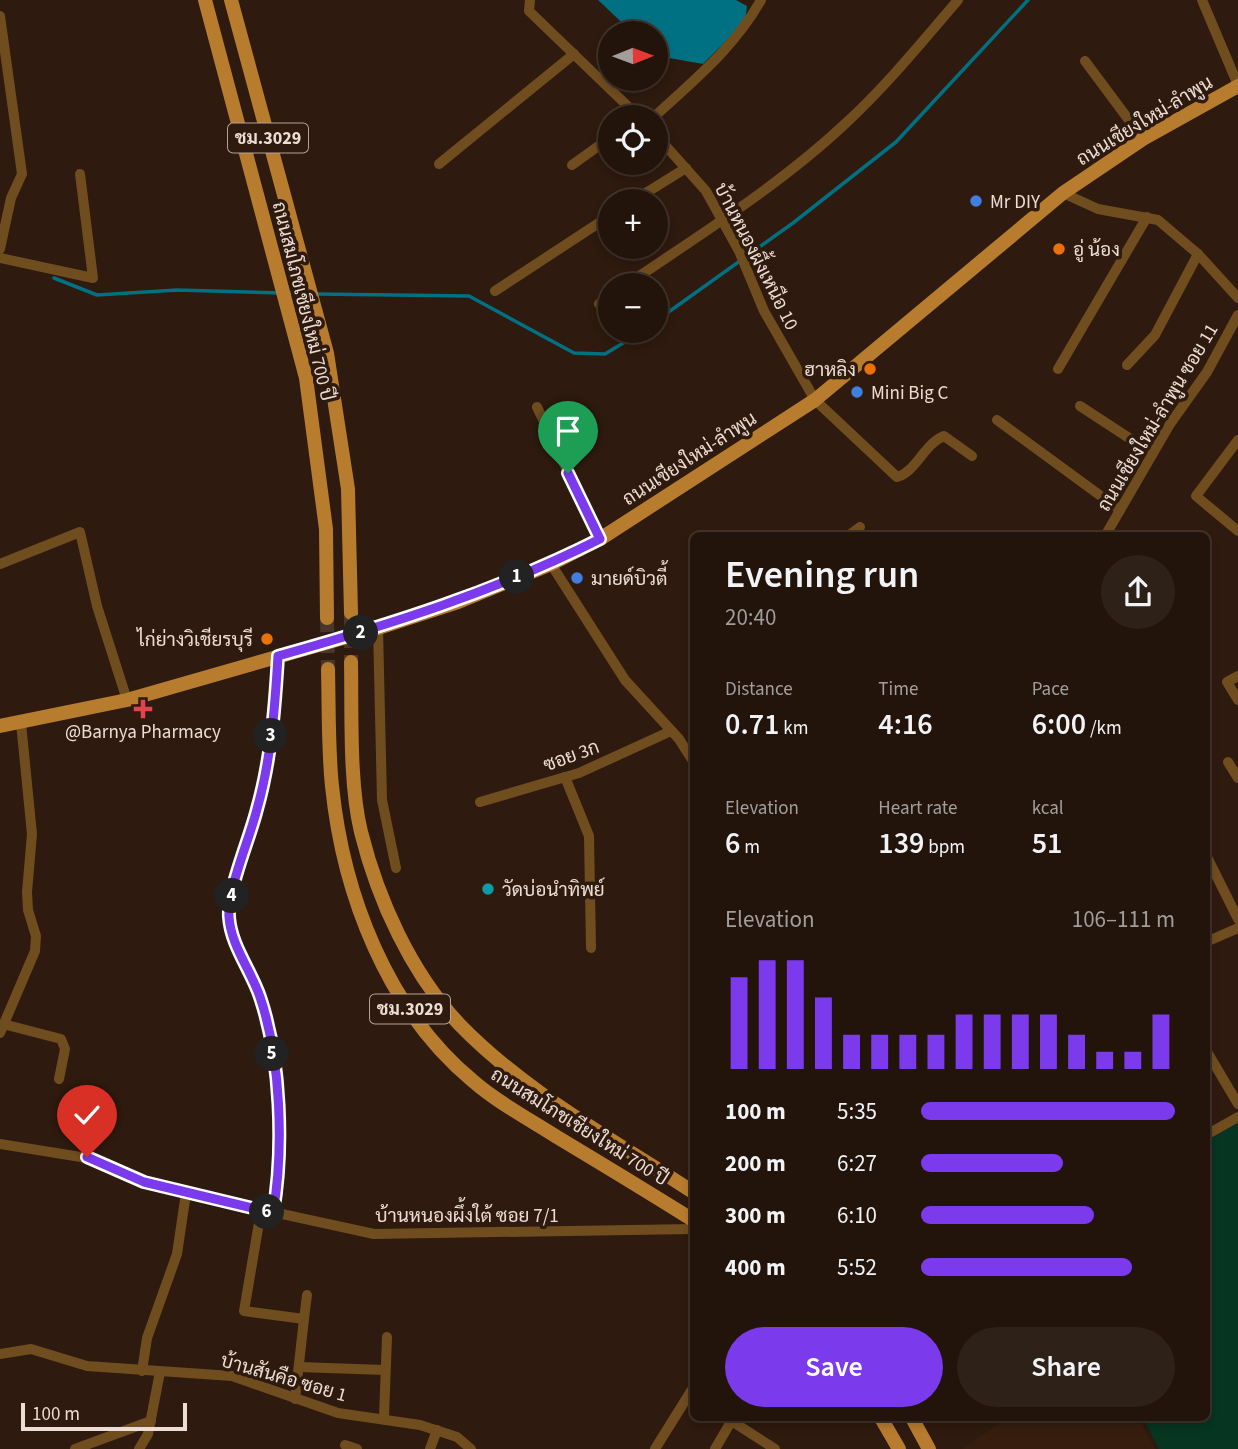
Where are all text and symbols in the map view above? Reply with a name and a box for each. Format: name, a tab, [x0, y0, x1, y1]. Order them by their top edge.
north arrow	[598, 21, 668, 91]
map controls	[598, 21, 668, 343]
street label: ถนนเชียงใหม่-ลำพูน	[1071, 70, 1218, 173]
button: locate	[598, 105, 668, 175]
road number: ชม.3029	[228, 124, 308, 153]
street label: บ้านหนองผึ้งเหนือ 10	[707, 176, 810, 335]
button: +	[598, 189, 668, 259]
place label: Mr DIY	[990, 189, 1041, 216]
marker: Mr DIY	[968, 193, 984, 209]
street label: ถนนสมโภชเชียงใหม่ 700 ปี	[265, 199, 340, 404]
place label: อู่ น้อง	[1073, 237, 1120, 264]
marker: อู่ น้อง	[1051, 241, 1067, 257]
button: −	[598, 273, 668, 343]
street label: ถนนเชียงใหม่-ลำพูน ซอย 11	[1091, 319, 1225, 517]
place label: ฮาหลิง	[804, 357, 856, 384]
marker: ฮาหลิง	[862, 361, 878, 377]
place label: Mini Big C	[871, 380, 949, 407]
marker: Mini Big C	[849, 384, 865, 400]
pin	[538, 401, 598, 473]
street label: ถนนเชียงใหม่-ลำพูน	[617, 406, 762, 513]
icon: arrive	[549, 412, 587, 450]
text: Evening run	[725, 548, 919, 602]
button: share	[1101, 555, 1175, 629]
pin: 1	[500, 560, 534, 594]
place label: มายด์บิวตี้	[591, 560, 668, 593]
text: 1	[511, 563, 522, 590]
marker: มายด์บิวตี้	[569, 570, 585, 586]
text: 20:40	[725, 601, 776, 634]
pin: 2	[344, 616, 378, 650]
text: 2	[355, 619, 366, 646]
place label: ไก่ย่างวิเชียรบุรี	[135, 627, 253, 654]
marker: ไก่ย่างวิเชียรบุรี	[259, 631, 275, 647]
text: Distance	[725, 676, 793, 703]
text: Time	[878, 676, 918, 703]
text: Pace	[1032, 676, 1069, 703]
marker: @Barnya Pharmacy	[135, 701, 151, 717]
text: 0.71	[725, 703, 779, 746]
text: 4:16	[878, 703, 933, 746]
text: 6:00	[1032, 703, 1086, 746]
text: km	[779, 715, 808, 742]
text: /km	[1086, 715, 1122, 742]
pin: 3	[254, 718, 288, 754]
place label: @Barnya Pharmacy	[65, 719, 221, 746]
text: 3	[265, 722, 276, 749]
street label: ซอย 3ก	[540, 734, 603, 779]
text: Elevation	[725, 795, 799, 822]
text: Heart rate	[878, 795, 957, 822]
text: kcal	[1032, 795, 1064, 822]
text: 6	[725, 822, 740, 865]
text: 139	[878, 822, 925, 865]
text: 51	[1032, 822, 1062, 865]
text: m	[740, 834, 760, 861]
text: bpm	[925, 834, 965, 861]
place label: วัดบ่อนำทิพย์	[502, 877, 605, 904]
pin: 4	[215, 878, 250, 914]
marker: วัดบ่อนำทิพย์	[480, 881, 496, 897]
text: 4	[226, 882, 237, 909]
text: Elevation	[725, 903, 815, 936]
text: 106–111 m	[1072, 903, 1175, 936]
road number: ชม.3029	[370, 994, 450, 1024]
pin: 5	[254, 1036, 290, 1072]
text: 5	[266, 1040, 277, 1067]
street label: ถนนสมโภชเชียงใหม่ 700 ปี	[485, 1062, 673, 1193]
pin	[57, 1085, 117, 1157]
text: 100 m	[725, 1095, 786, 1128]
text: 5:35	[837, 1095, 877, 1128]
icon: check	[68, 1096, 106, 1134]
text: 200 m	[725, 1147, 786, 1180]
text: 6:27	[837, 1147, 877, 1180]
pin: 6	[250, 1194, 284, 1230]
street label: บ้านหนองผึ้งใต้ ซอย 7/1	[375, 1197, 559, 1230]
text: 6	[261, 1198, 272, 1225]
text: 300 m	[725, 1199, 786, 1232]
text: 6:10	[837, 1199, 877, 1232]
text: 400 m	[725, 1251, 786, 1284]
text: 5:52	[837, 1251, 877, 1284]
button: Save	[725, 1327, 943, 1407]
button: Share	[957, 1327, 1175, 1407]
street label: บ้านสันคือ ซอย 1	[217, 1348, 350, 1409]
scale bar	[21, 1400, 187, 1432]
text: 100 m	[32, 1401, 80, 1428]

